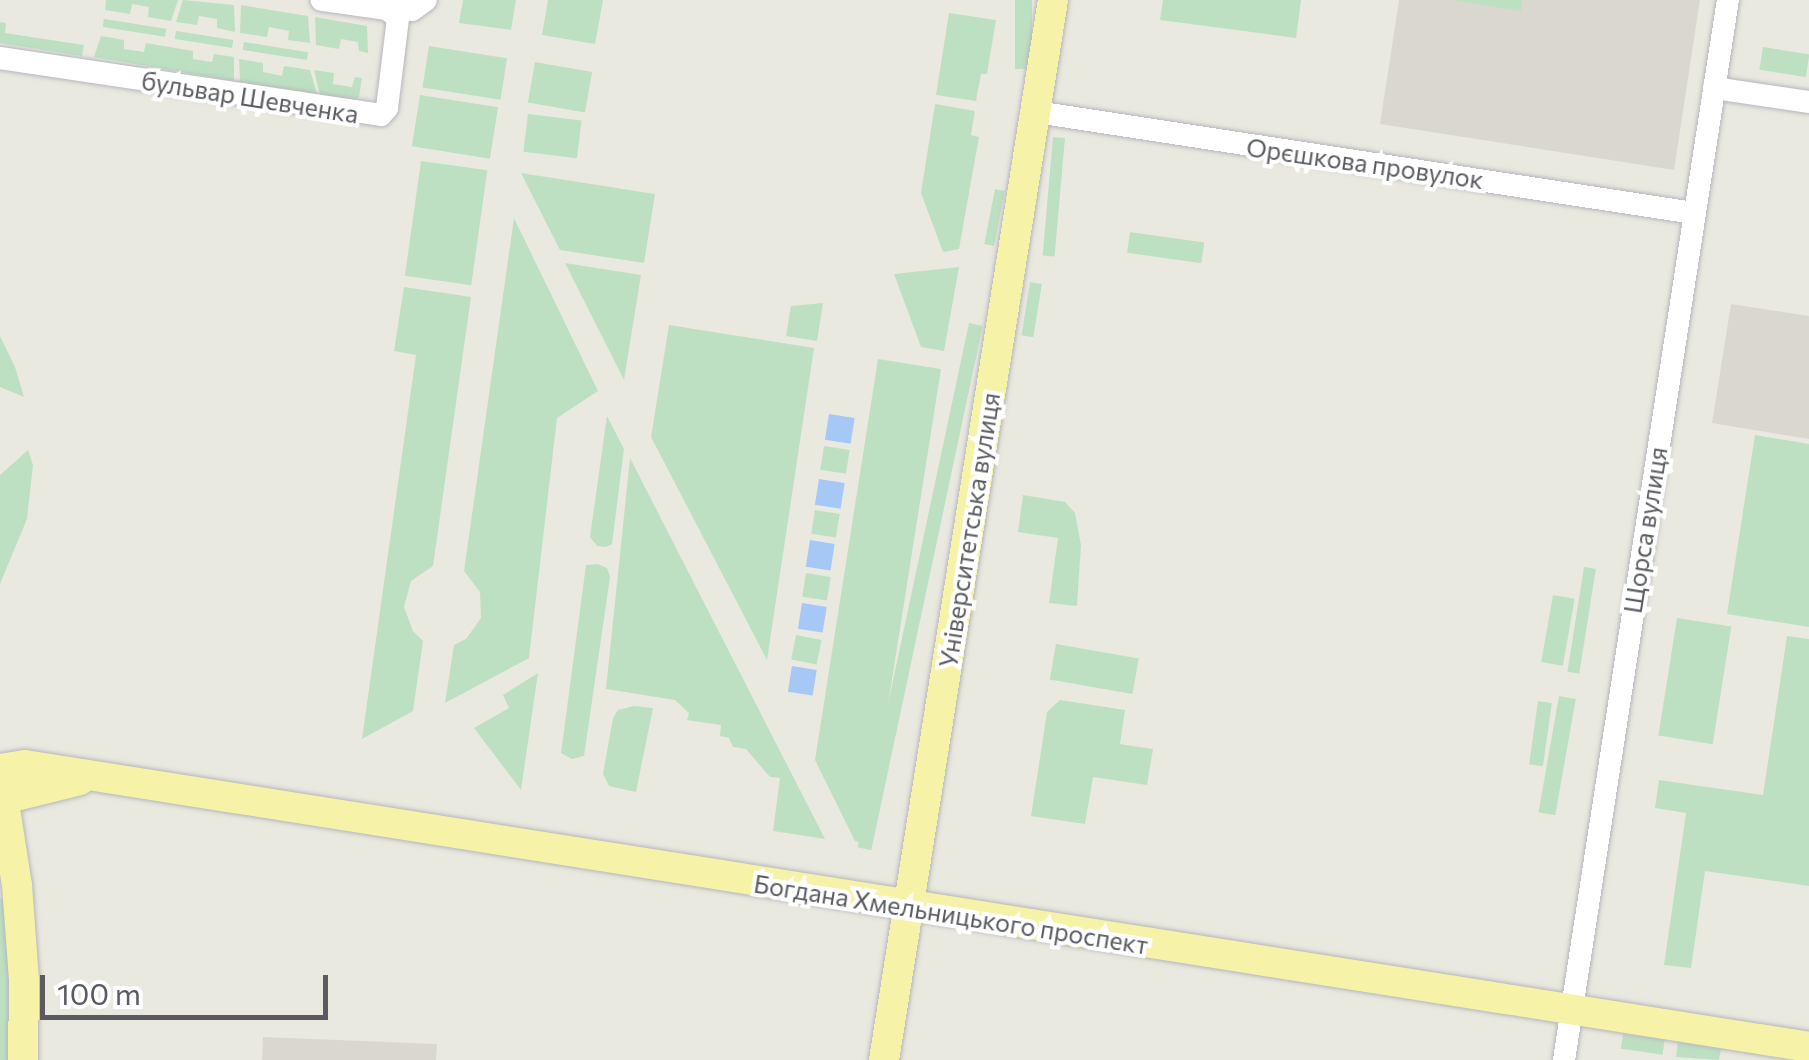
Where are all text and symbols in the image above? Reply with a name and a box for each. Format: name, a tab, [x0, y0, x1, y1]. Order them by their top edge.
street label: бульвар Шевченка	[139, 65, 361, 129]
street label: Орєшкова провулок	[1245, 132, 1485, 194]
street label: Університетська вулиця	[932, 390, 1006, 670]
street label: Щорса вулиця	[1617, 445, 1673, 615]
street label: Богдана Хмельницького проспект	[752, 868, 1150, 960]
scale bar	[45, 955, 332, 1017]
text: 100 m	[57, 974, 141, 1011]

